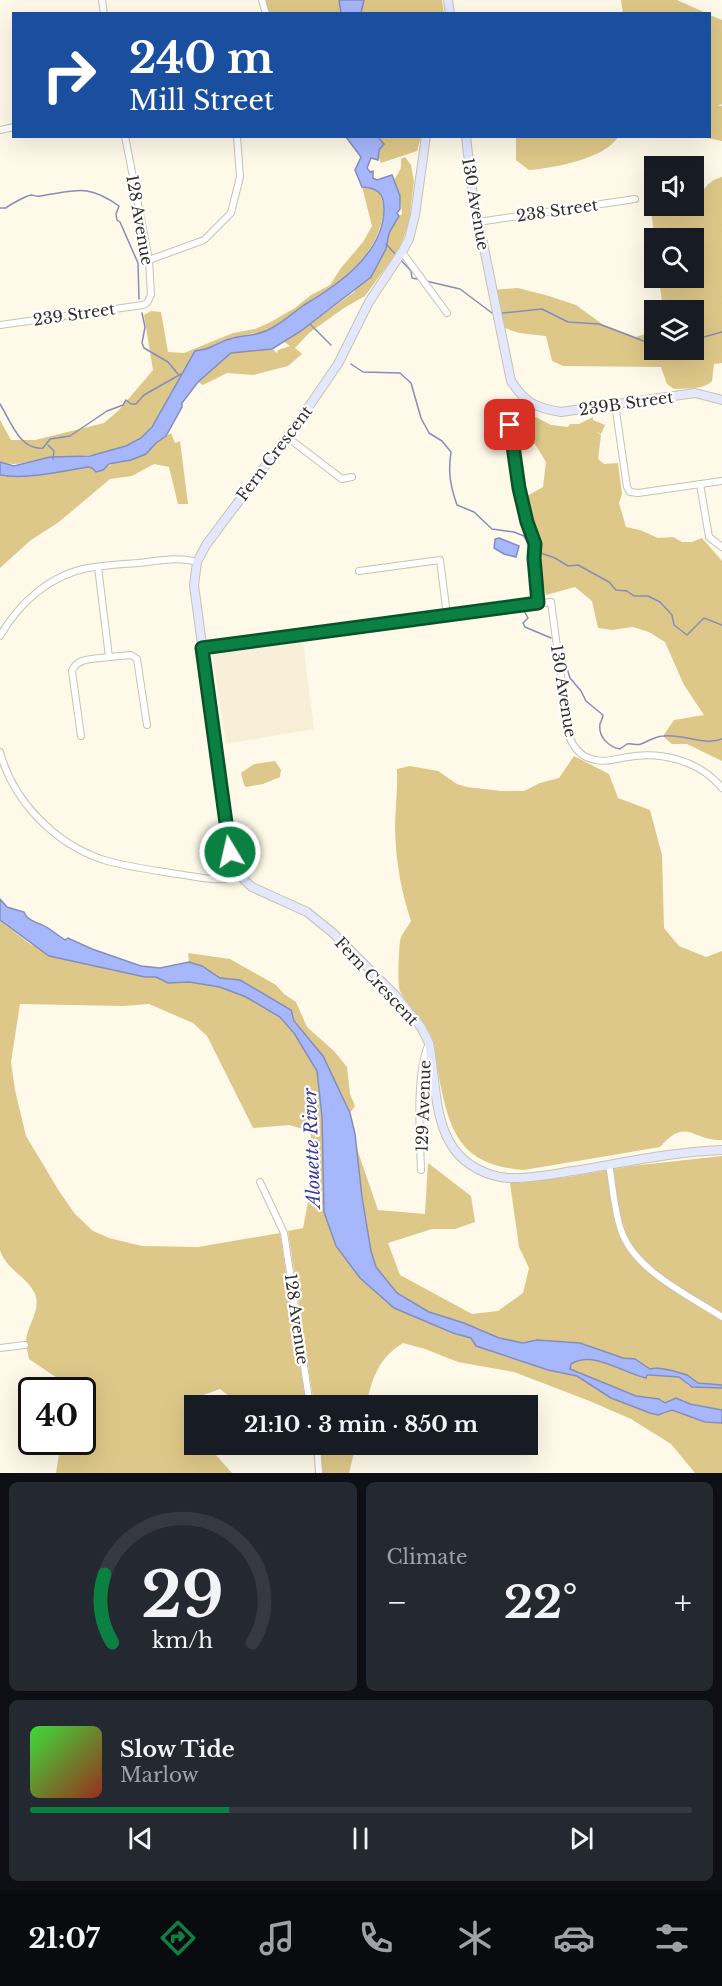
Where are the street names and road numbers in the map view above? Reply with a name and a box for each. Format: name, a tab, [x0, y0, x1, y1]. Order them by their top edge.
street label: 130 Avenue	[458, 156, 494, 252]
street label: 128 Avenue	[122, 173, 158, 267]
street label: 238 Street	[515, 194, 599, 226]
street label: 239 Street	[32, 298, 116, 330]
street label: 239B Street	[578, 386, 674, 420]
street label: Fern Crescent	[232, 401, 316, 505]
street label: 130 Avenue	[547, 643, 581, 739]
street label: Fern Crescent	[331, 932, 423, 1030]
street label: 129 Avenue	[411, 1060, 435, 1152]
street label: 128 Avenue	[281, 1272, 313, 1366]

